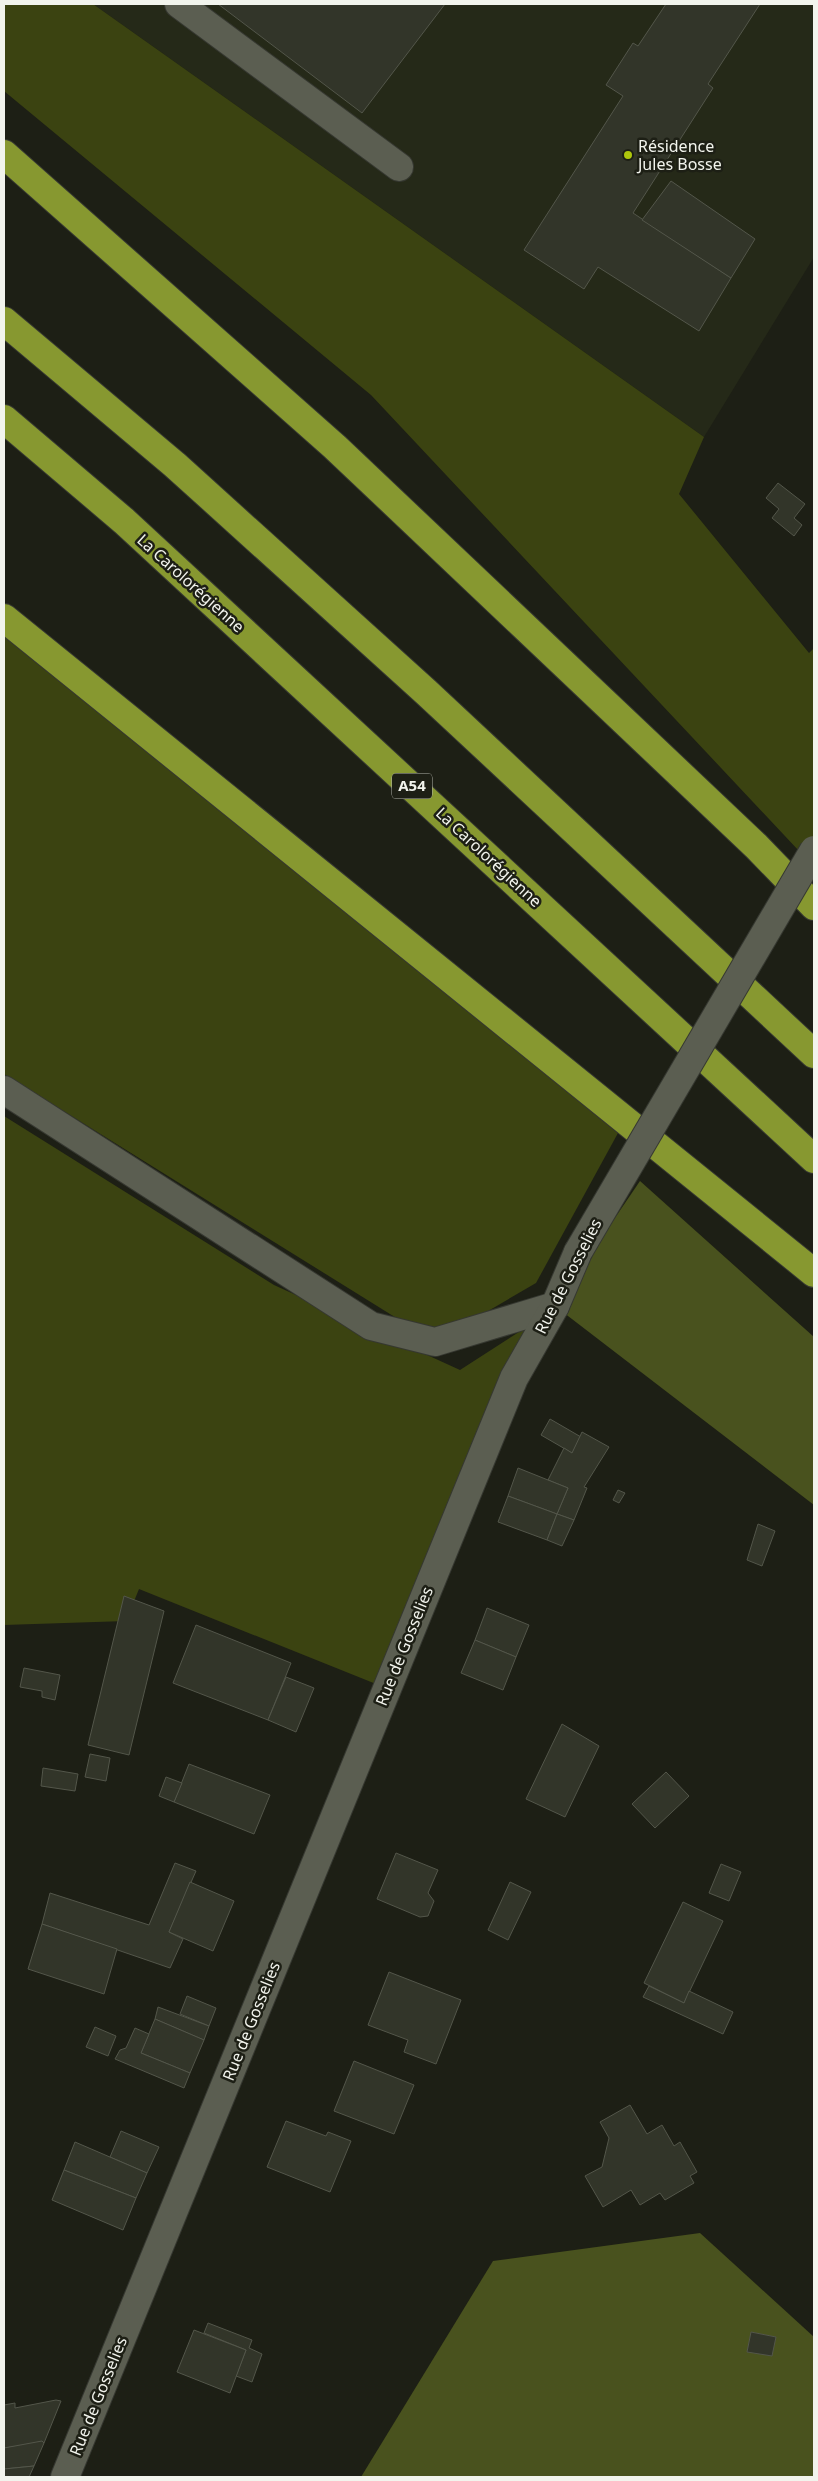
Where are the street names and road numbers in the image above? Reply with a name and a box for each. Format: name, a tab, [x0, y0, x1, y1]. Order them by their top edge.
street label: La Carolorégienne	[133, 529, 249, 637]
road number: A54	[392, 774, 432, 798]
street label: La Carolorégienne	[431, 802, 547, 912]
street label: Rue de Gosselies	[529, 1215, 607, 1337]
street label: Rue de Gosselies	[370, 1583, 438, 1709]
street label: Rue de Gosselies	[217, 1958, 285, 2084]
street label: Rue de Gosselies	[64, 2333, 132, 2459]

